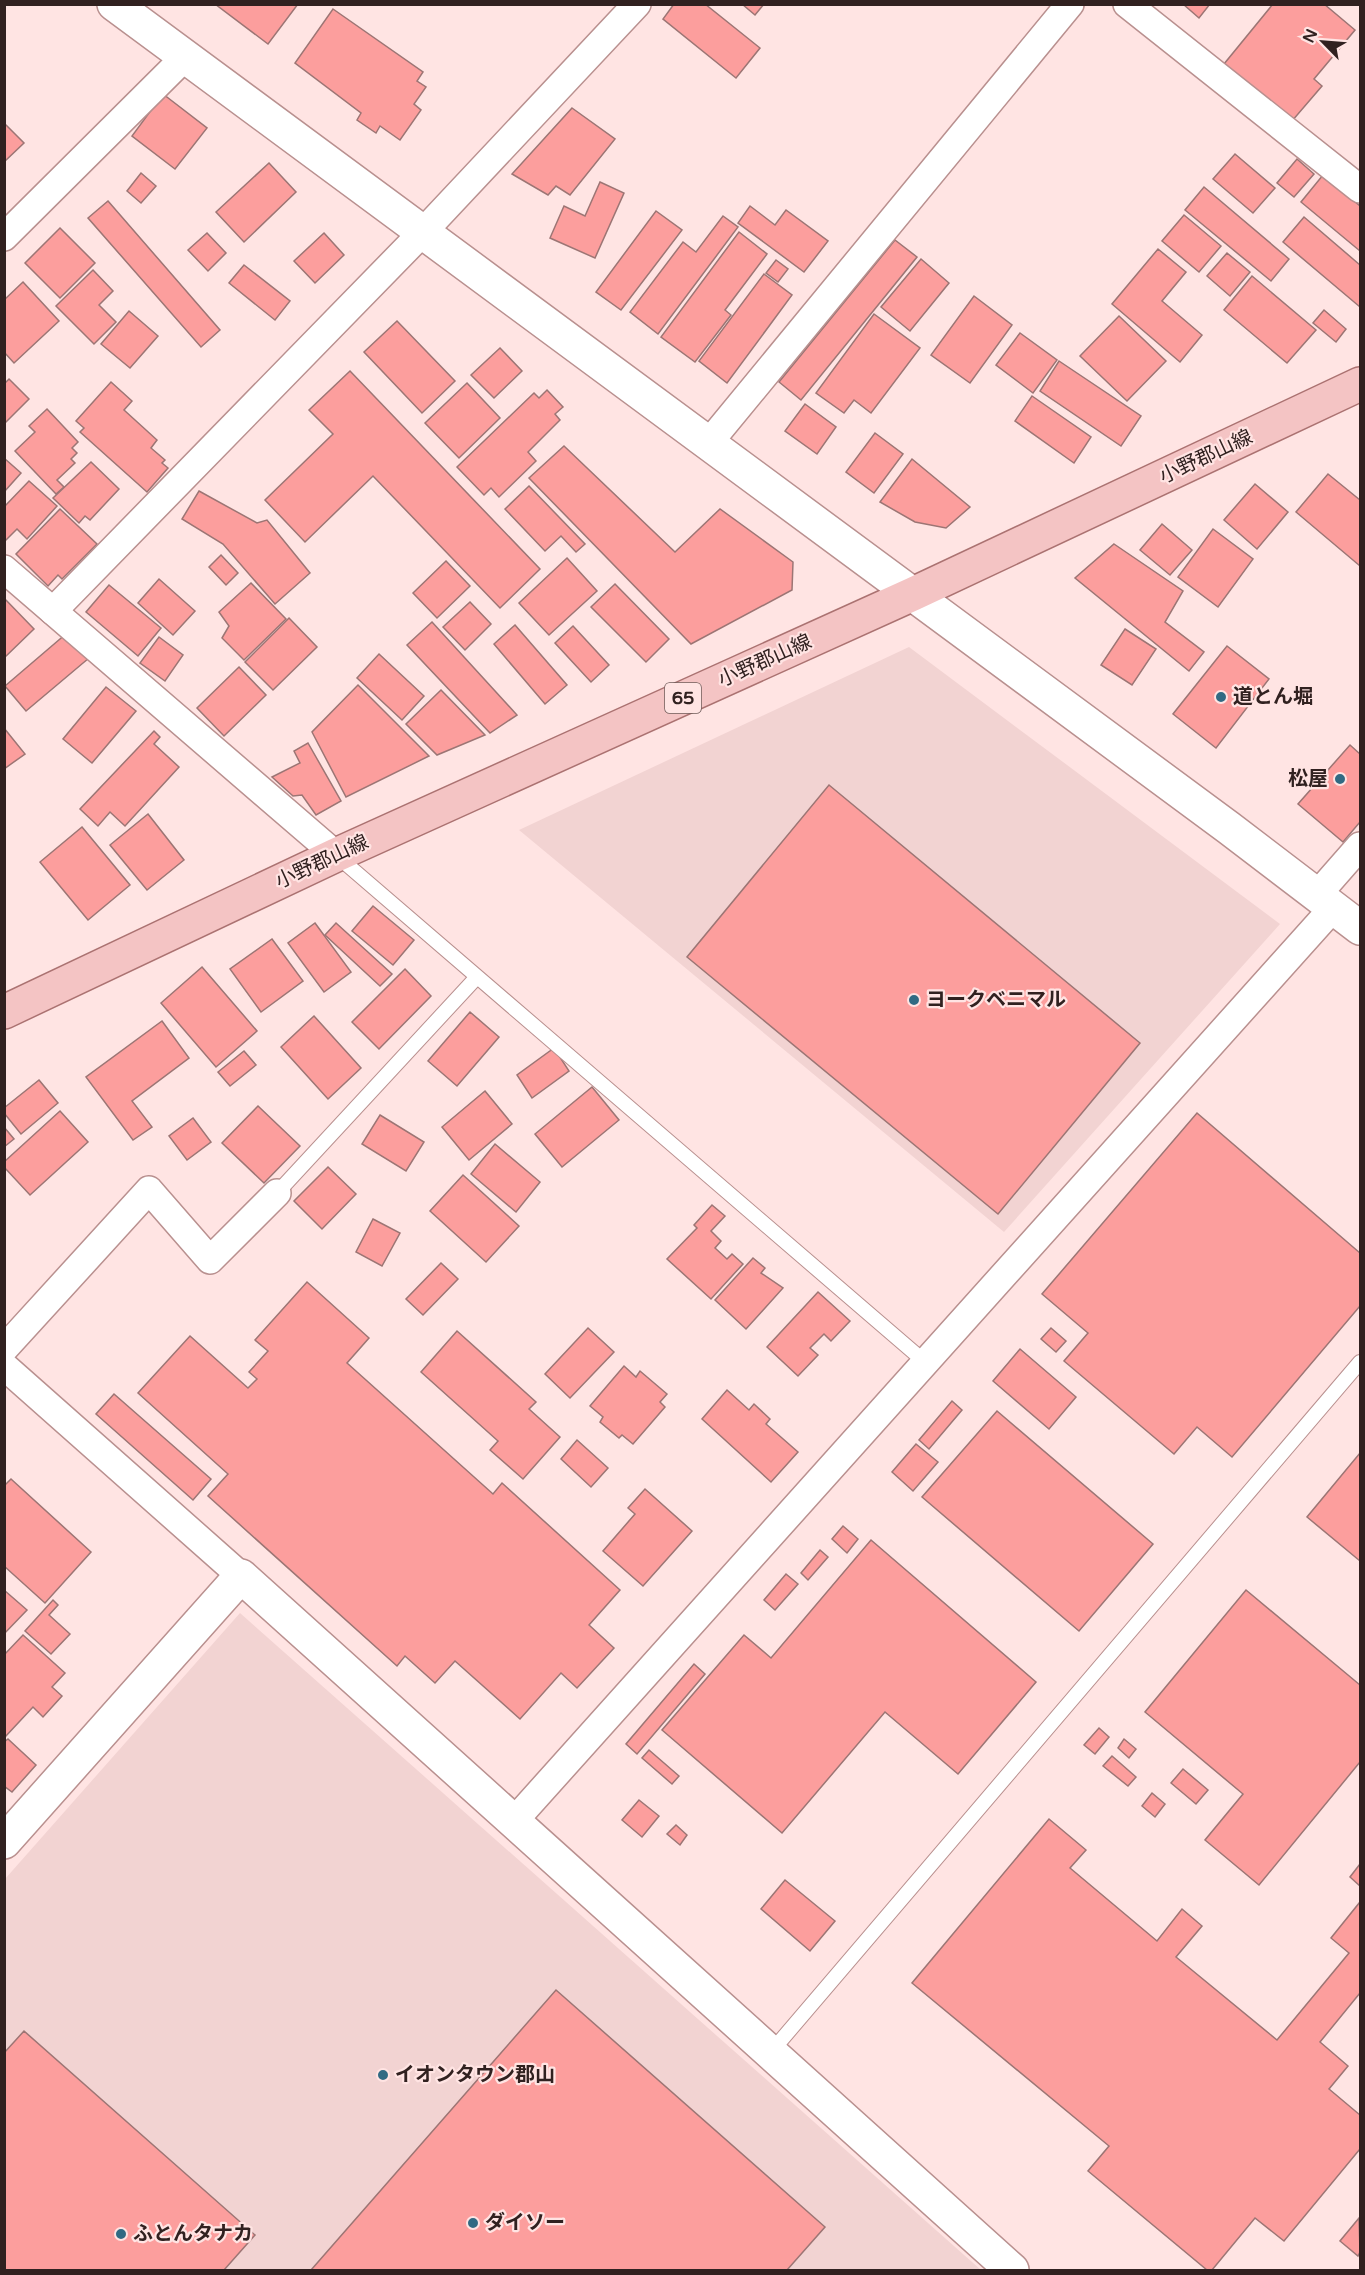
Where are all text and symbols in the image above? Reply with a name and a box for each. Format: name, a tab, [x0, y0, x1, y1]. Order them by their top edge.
north arrow	[1293, 12, 1353, 72]
text: N	[1299, 26, 1322, 46]
street label: 小野郡山線	[1156, 425, 1256, 489]
street label: 小野郡山線	[714, 630, 816, 692]
road number: 65	[665, 683, 701, 713]
place label: 道とん堀	[1233, 685, 1313, 709]
marker: 道とん堀	[1214, 690, 1228, 704]
place label: 松屋	[1288, 767, 1328, 791]
marker: 松屋	[1333, 772, 1347, 786]
street label: 小野郡山線	[272, 830, 372, 894]
place label: ヨークベニマル	[926, 988, 1066, 1012]
marker: ヨークベニマル	[907, 993, 921, 1007]
place label: イオンタウン郡山	[395, 2063, 555, 2087]
marker: イオンタウン郡山	[376, 2068, 390, 2082]
place label: ダイソー	[485, 2211, 565, 2235]
marker: ダイソー	[466, 2216, 480, 2230]
place label: ふとんタナカ	[133, 2222, 253, 2246]
marker: ふとんタナカ	[114, 2227, 128, 2241]

